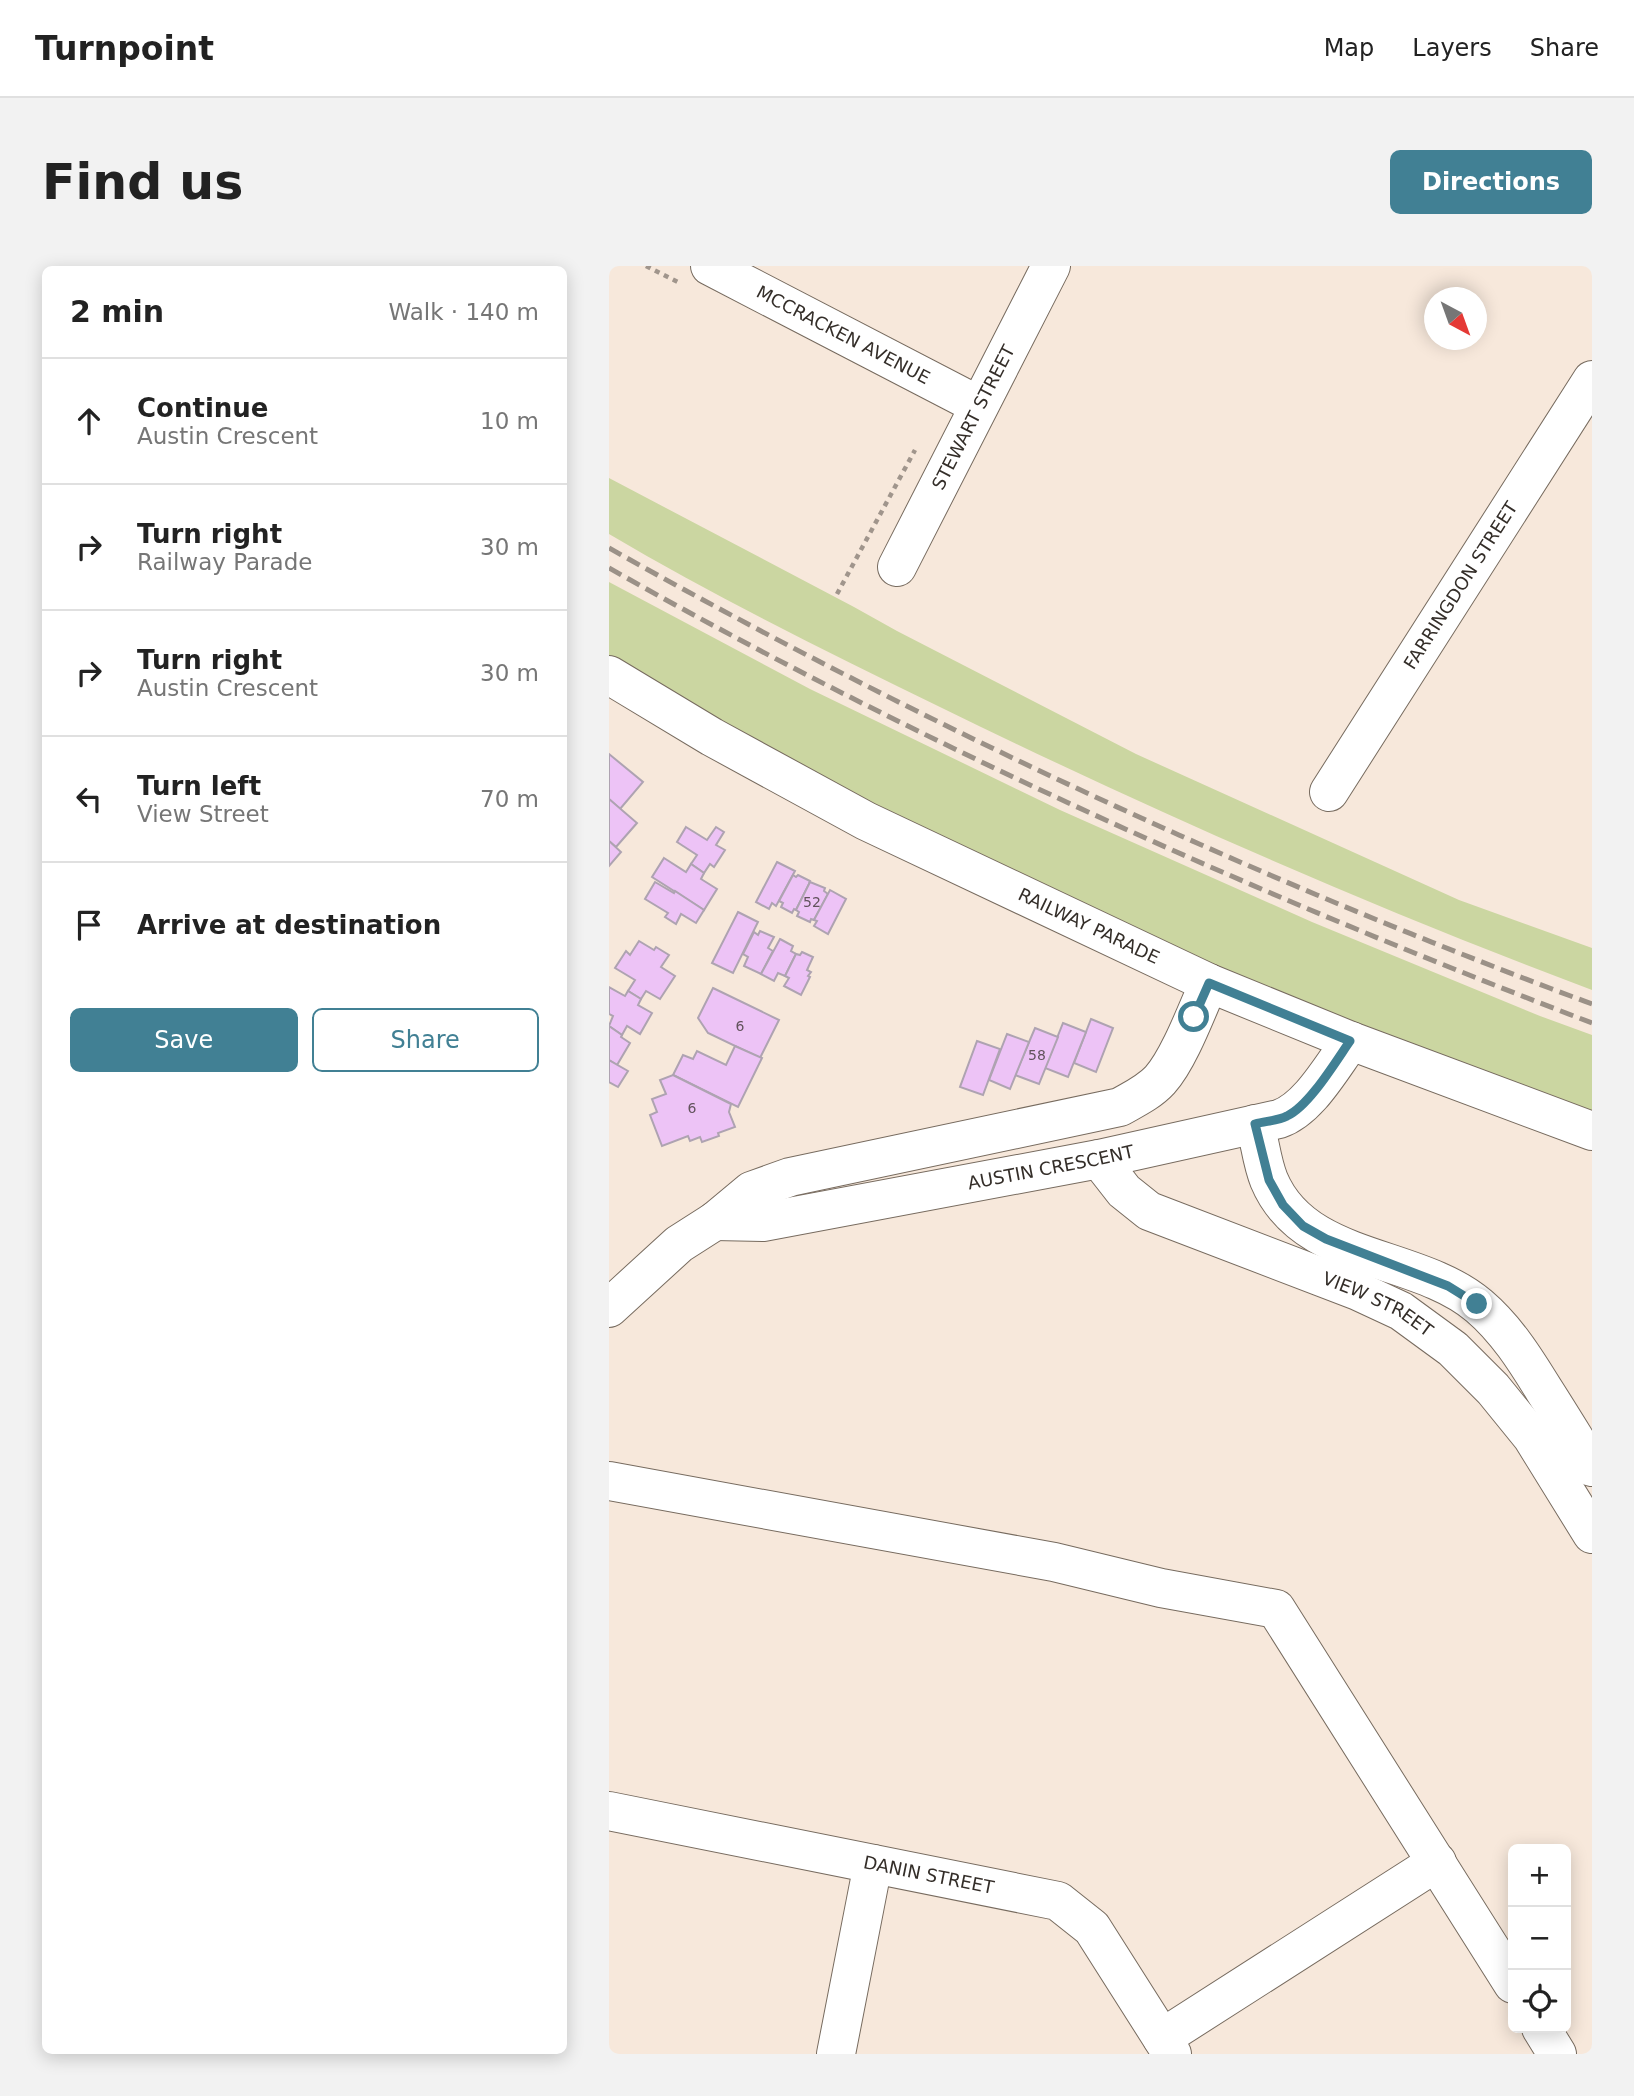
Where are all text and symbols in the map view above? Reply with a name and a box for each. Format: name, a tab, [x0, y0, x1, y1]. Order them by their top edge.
text: Turnpoint	[35, 29, 214, 68]
text: Map	[1324, 34, 1374, 62]
text: Layers	[1412, 34, 1492, 62]
text: Share	[1530, 34, 1599, 62]
button: Directions	[1390, 150, 1592, 214]
text: Find us	[42, 154, 243, 211]
street label: MCCRACKEN AVENUE	[753, 281, 934, 388]
north arrow	[1424, 287, 1487, 350]
text: 2 min	[70, 294, 164, 329]
text: Walk · 140 m	[388, 299, 539, 325]
street label: STEWART STREET	[927, 340, 1019, 493]
text: Continue	[137, 393, 268, 423]
icon: ahead	[70, 402, 108, 440]
text: 10 m	[480, 408, 539, 434]
text: Austin Crescent	[137, 423, 318, 449]
street label: FARRINGDON STREET	[1399, 497, 1522, 673]
text: Turn right	[137, 519, 282, 549]
icon: right	[70, 528, 108, 566]
text: 30 m	[480, 534, 539, 560]
text: Railway Parade	[137, 549, 312, 575]
text: Turn right	[137, 645, 282, 675]
icon: right	[70, 654, 108, 692]
text: 30 m	[480, 660, 539, 686]
text: Austin Crescent	[137, 675, 318, 701]
text: Turn left	[137, 771, 261, 801]
icon: left	[70, 780, 108, 818]
text: 70 m	[480, 786, 539, 812]
text: View Street	[137, 801, 269, 827]
street label: RAILWAY PARADE	[1015, 883, 1163, 968]
house number: 52	[803, 894, 821, 910]
icon: arrive	[70, 906, 108, 944]
text: Arrive at destination	[137, 910, 441, 940]
route start	[1178, 1001, 1209, 1032]
button: Save	[70, 1008, 298, 1072]
button: Share	[312, 1008, 539, 1072]
house number: 6	[736, 1018, 745, 1034]
house number: 58	[1028, 1047, 1046, 1063]
house number: 6	[688, 1100, 697, 1116]
street label: AUSTIN CRESCENT	[966, 1140, 1137, 1193]
street label: VIEW STREET	[1320, 1267, 1438, 1341]
route end	[1461, 1288, 1492, 1319]
map controls	[1508, 1844, 1571, 2033]
button: +	[1508, 1844, 1571, 1907]
street label: DANIN STREET	[862, 1851, 997, 1898]
button: −	[1508, 1907, 1571, 1970]
button: locate	[1508, 1970, 1571, 2033]

